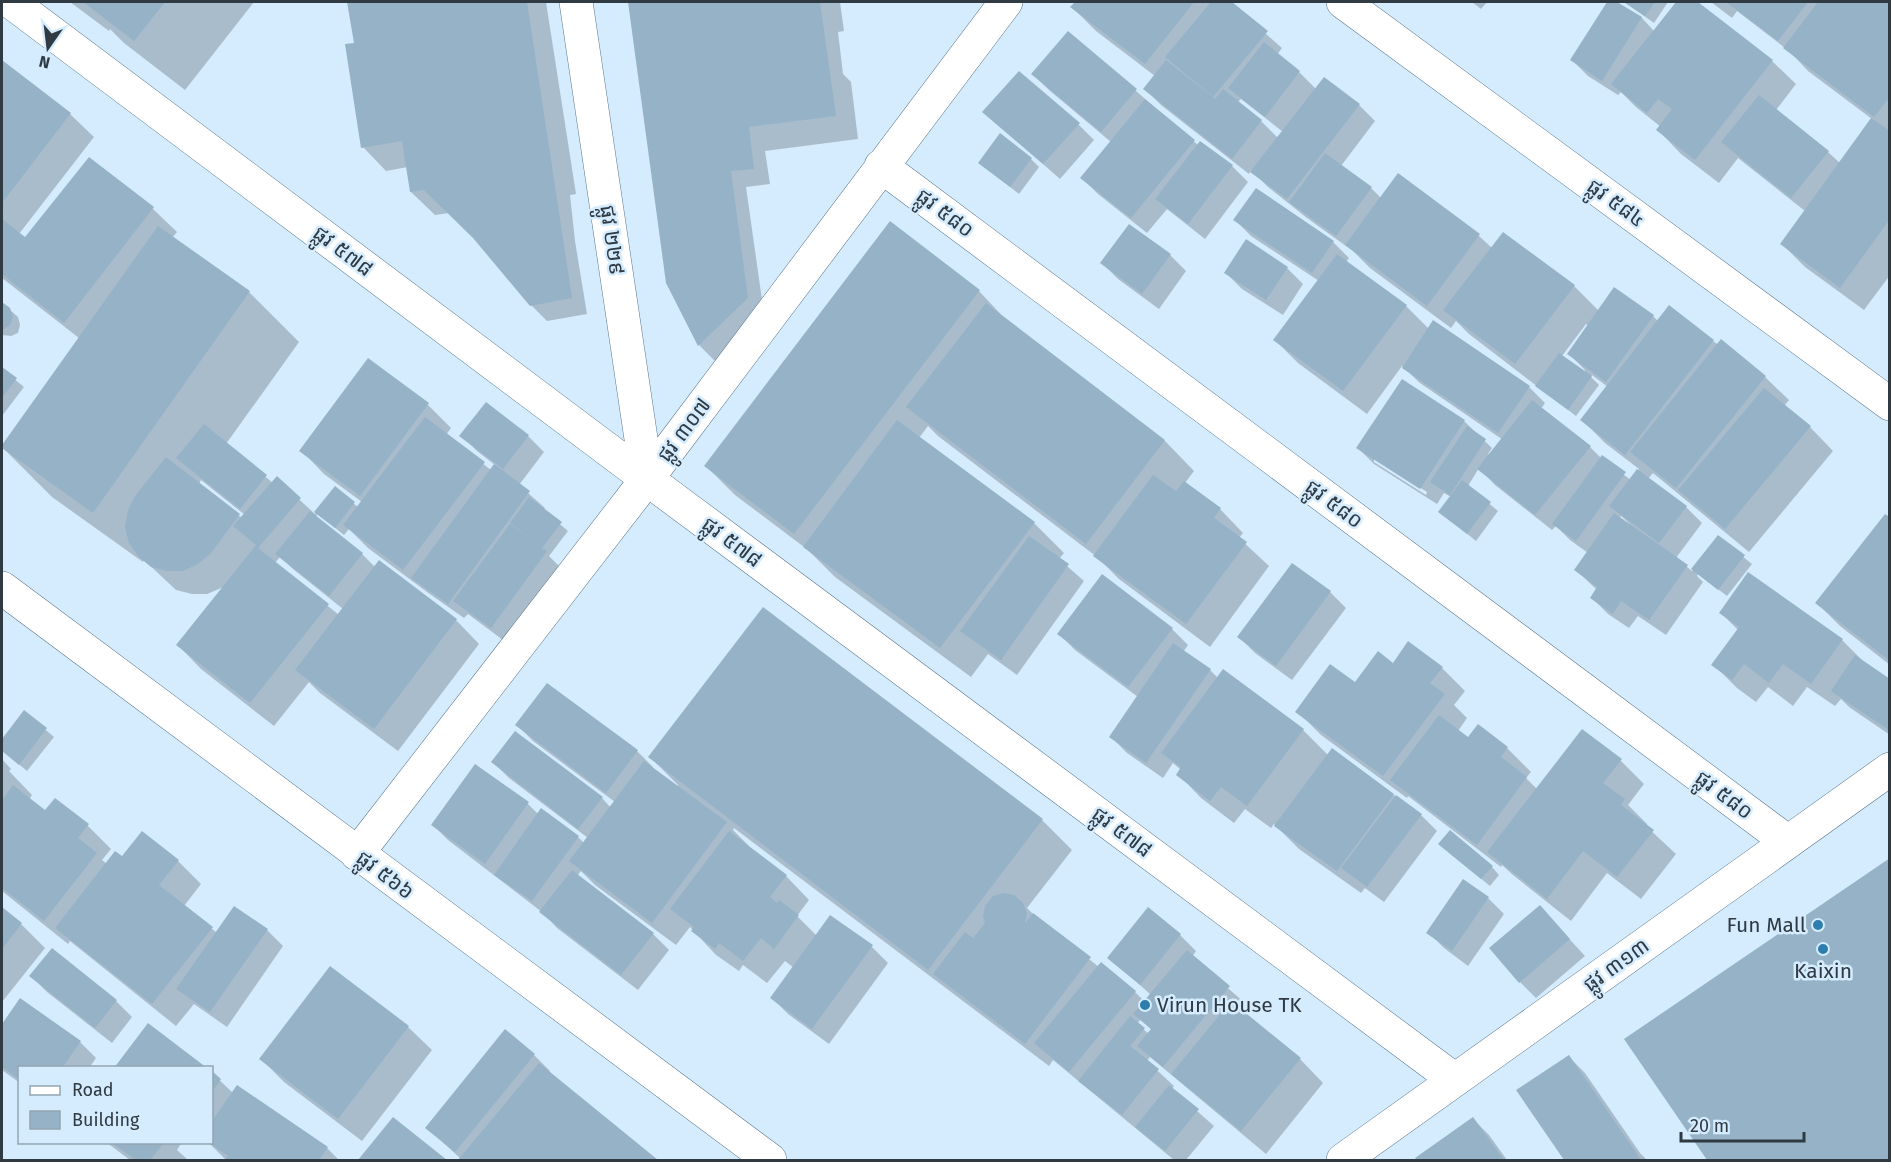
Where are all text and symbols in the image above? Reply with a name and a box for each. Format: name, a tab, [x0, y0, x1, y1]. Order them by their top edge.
north arrow	[18, 18, 78, 78]
text: N	[37, 52, 52, 73]
street label: ផ្លូវ ៥៨៤	[1578, 173, 1650, 238]
street label: ផ្លូវ ៥៨០	[907, 183, 979, 248]
street label: ផ្លូវ ២២៩	[588, 203, 630, 278]
street label: ផ្លូវ ៥៧៨	[304, 220, 378, 287]
street label: ផ្លូវ ៣០៧	[651, 393, 721, 471]
street label: ផ្លូវ ៥៨០	[1296, 474, 1368, 539]
street label: ផ្លូវ ៥៧៨	[693, 511, 767, 578]
street label: ផ្លូវ ៥៨០	[1686, 765, 1758, 830]
street label: ផ្លូវ ៥៧៨	[1083, 801, 1157, 868]
street label: ផ្លូវ ៥៦៦	[347, 845, 419, 910]
place label: Fun Mall	[1727, 912, 1806, 938]
marker: Fun Mall	[1811, 918, 1825, 932]
street label: ផ្លូវ ៣១៣	[1578, 932, 1658, 1003]
marker: Kaixin	[1816, 942, 1830, 956]
place label: Kaixin	[1794, 958, 1852, 984]
place label: Virun House TK	[1157, 992, 1302, 1018]
marker: Virun House TK	[1138, 998, 1152, 1012]
legend	[18, 1066, 213, 1144]
text: Road	[72, 1079, 114, 1101]
scale bar	[1681, 1105, 1804, 1143]
text: Building	[72, 1109, 140, 1131]
text: 20 m	[1690, 1115, 1729, 1137]

